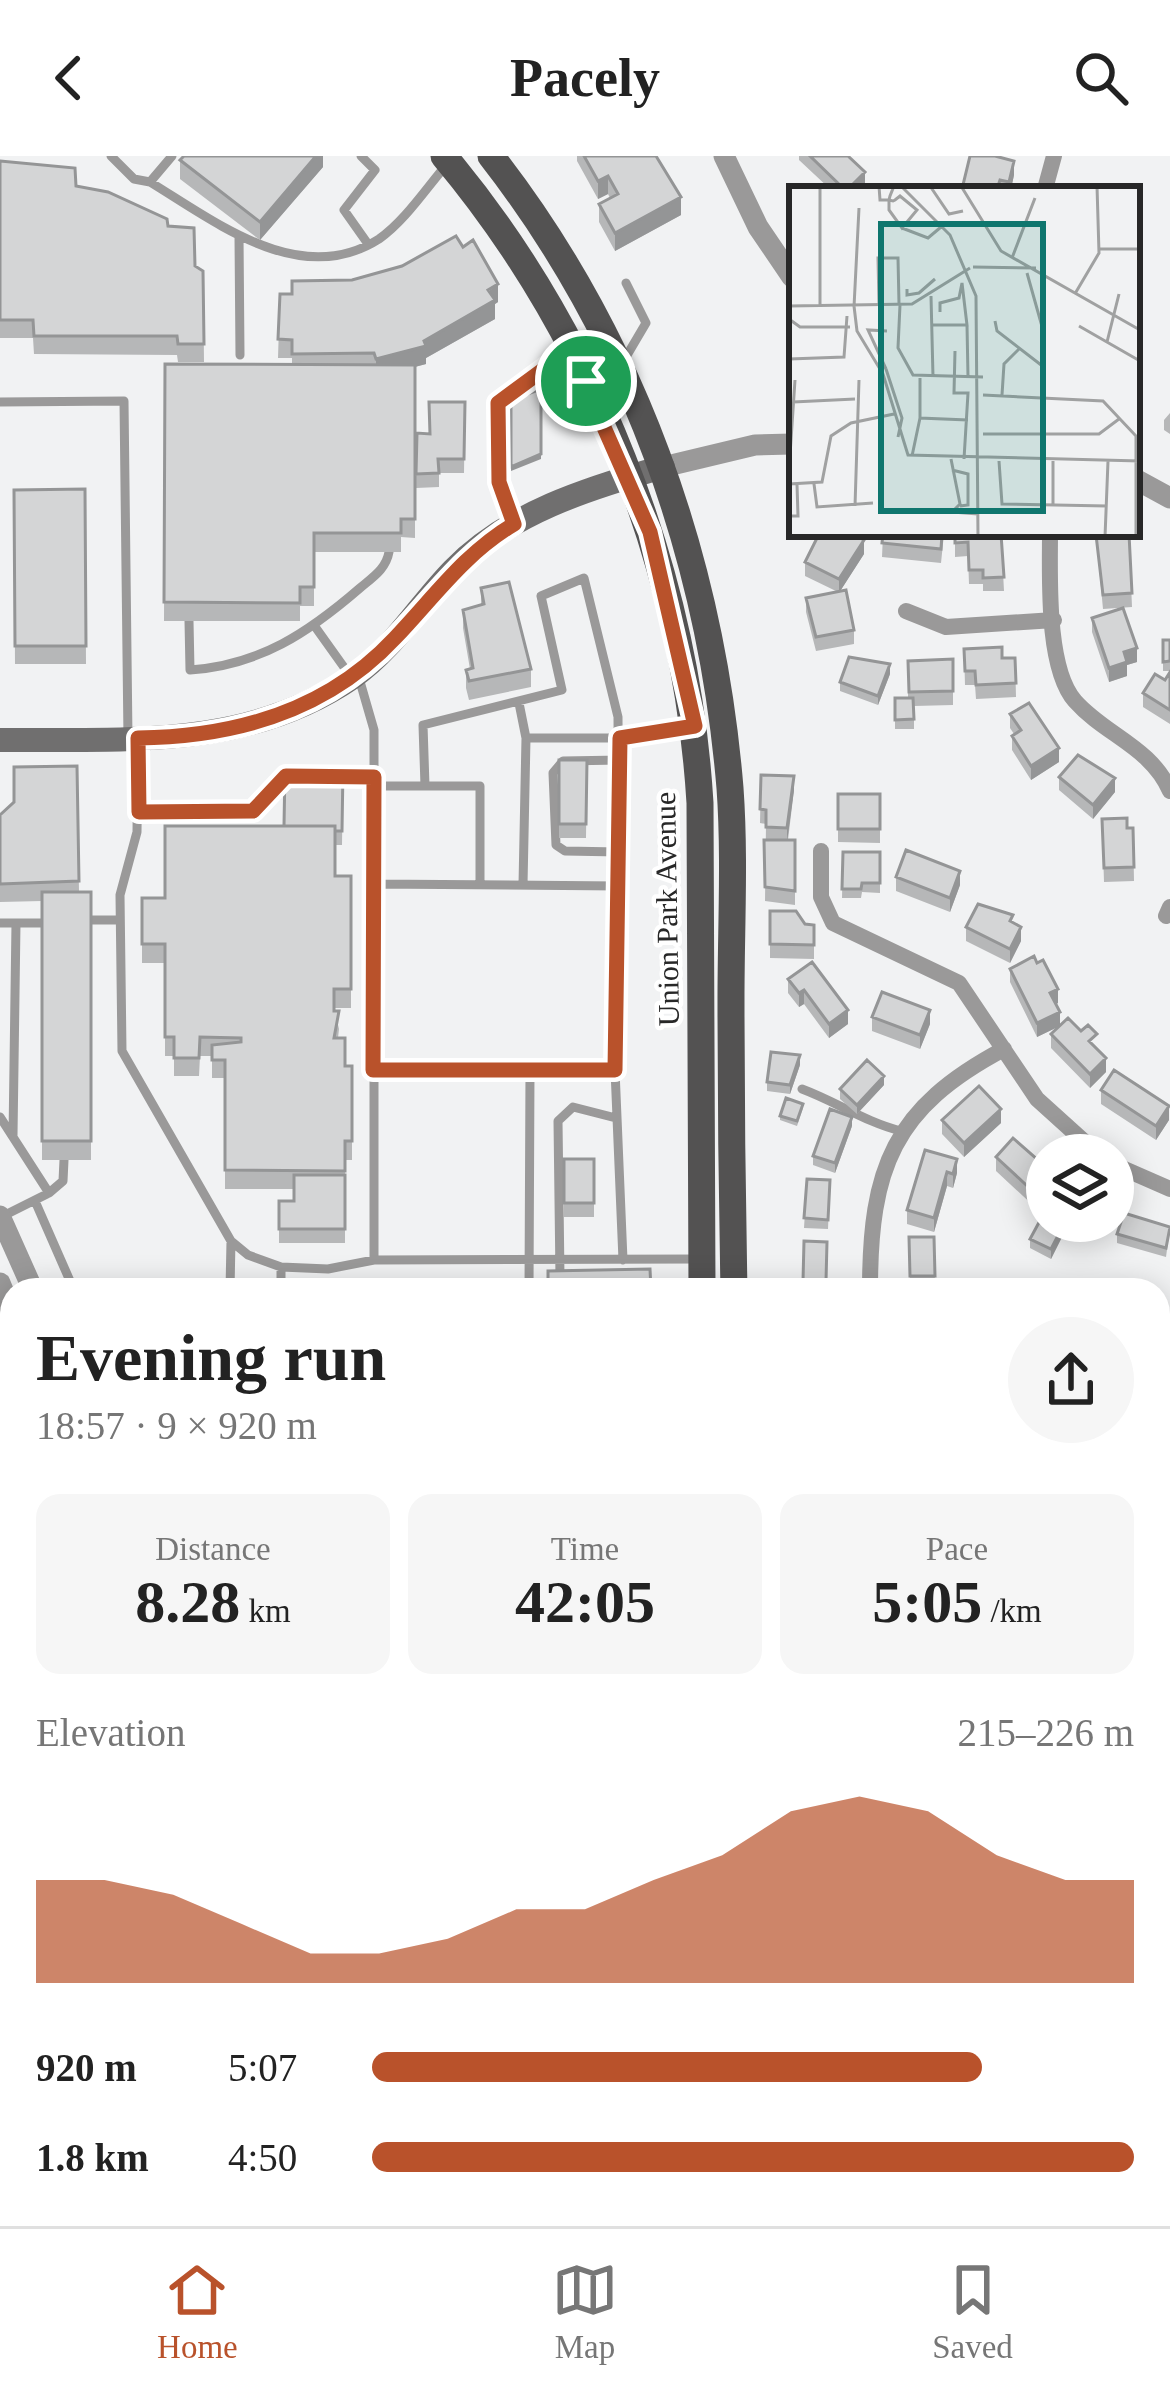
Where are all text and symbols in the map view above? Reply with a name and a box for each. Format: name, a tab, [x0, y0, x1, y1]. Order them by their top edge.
icon: back	[36, 45, 102, 111]
icon: search	[1068, 45, 1134, 111]
text: Pacely	[510, 48, 660, 108]
inset map	[789, 186, 1140, 537]
pin	[535, 330, 637, 432]
icon: arrive	[553, 348, 619, 414]
street label: Union Park Avenue	[648, 792, 685, 1026]
map controls	[1026, 1134, 1134, 1242]
button: layers	[1026, 1134, 1134, 1242]
button: share	[1008, 1317, 1134, 1443]
text: Evening run	[36, 1321, 386, 1394]
text: 18:57 · 9 × 920 m	[36, 1404, 317, 1447]
text: Distance	[155, 1531, 271, 1567]
text: Time	[551, 1531, 619, 1567]
text: Pace	[926, 1531, 988, 1567]
text: 8.28	[135, 1569, 240, 1635]
text: 42:05	[515, 1569, 655, 1635]
text: 5:05	[872, 1569, 982, 1635]
text: km	[240, 1593, 291, 1629]
text: /km	[982, 1593, 1042, 1629]
text: Elevation	[36, 1711, 185, 1754]
text: 215–226 m	[957, 1711, 1134, 1754]
text: 920 m	[36, 2046, 137, 2089]
text: 5:07	[228, 2046, 297, 2089]
text: 1.8 km	[36, 2136, 149, 2179]
text: 4:50	[228, 2136, 297, 2179]
tab: Home	[157, 2257, 238, 2366]
tab: Map	[552, 2257, 618, 2366]
tab: Saved	[932, 2257, 1013, 2366]

